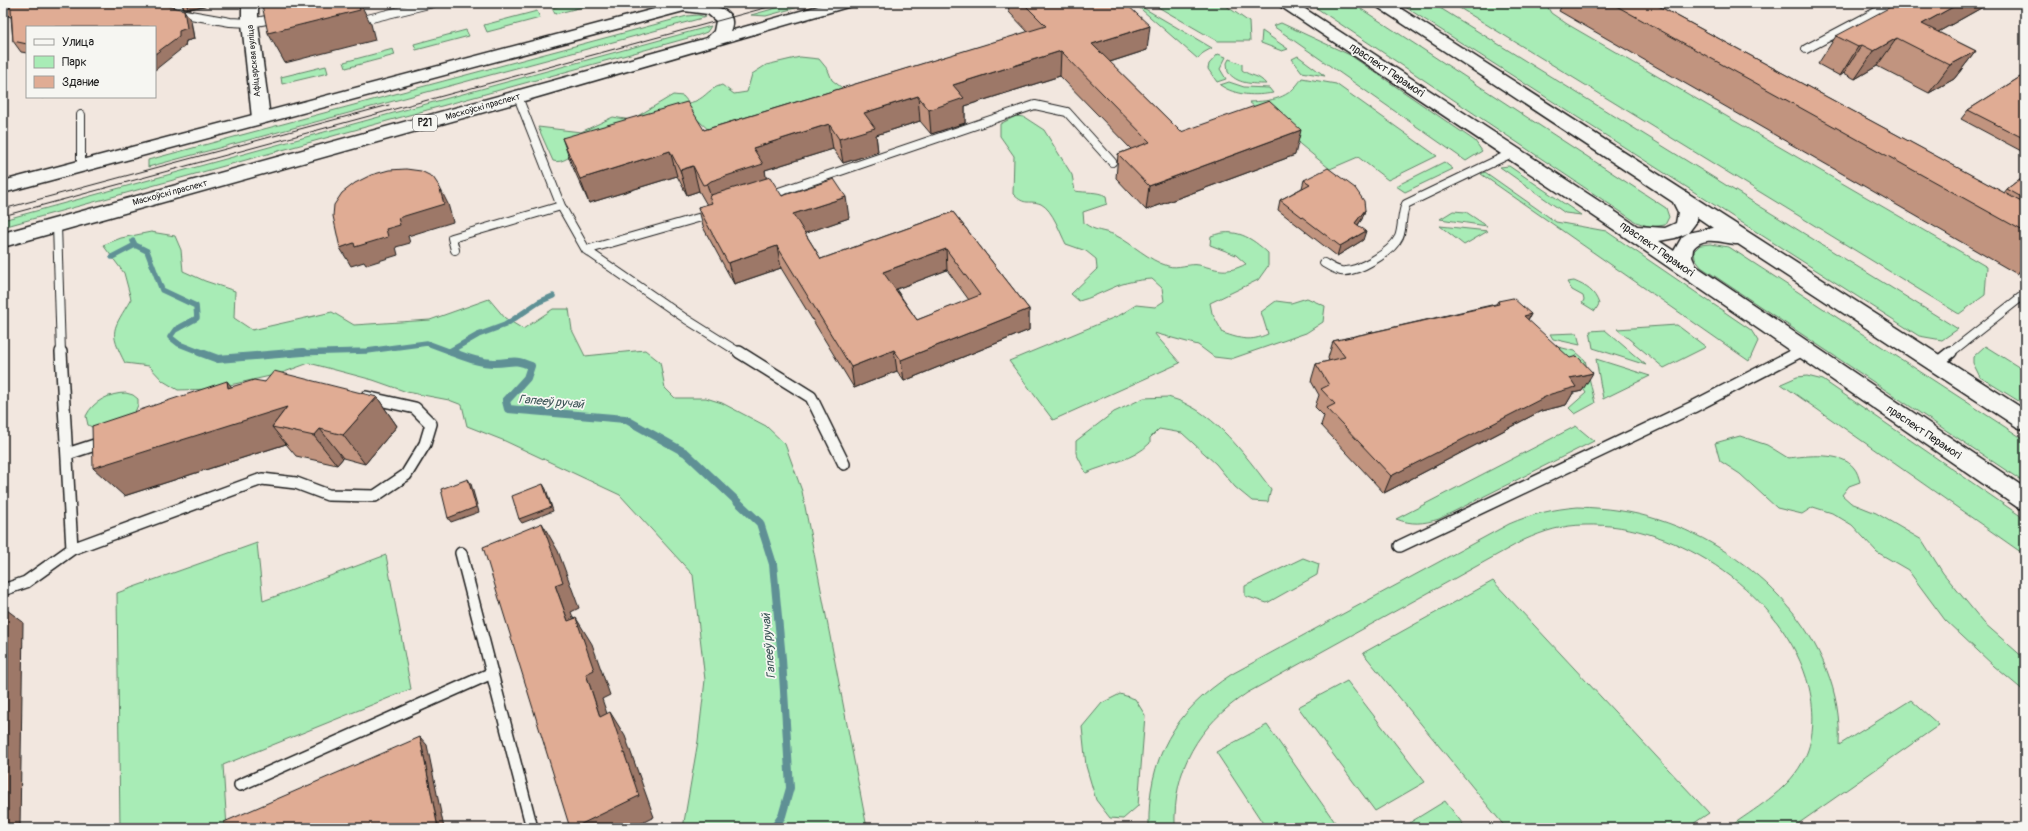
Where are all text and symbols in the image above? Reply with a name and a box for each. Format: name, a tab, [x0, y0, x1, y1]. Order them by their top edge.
street label: Афіцэрская вуліца	[245, 24, 263, 98]
legend	[26, 26, 156, 98]
text: Улица	[62, 35, 94, 50]
street label: праспект Перамогі	[1347, 40, 1427, 100]
text: Парк	[62, 55, 87, 70]
text: Здание	[62, 75, 99, 90]
street label: Маскоўскі праспект	[444, 91, 522, 123]
road number: Р21	[413, 115, 437, 131]
street label: Маскоўскі праспект	[131, 178, 209, 208]
street label: праспект Перамогі	[1618, 219, 1697, 279]
water label: Гапееў ручай	[518, 392, 585, 412]
street label: праспект Перамогі	[1884, 402, 1964, 462]
water label: Гапееў ручай	[759, 612, 779, 679]

